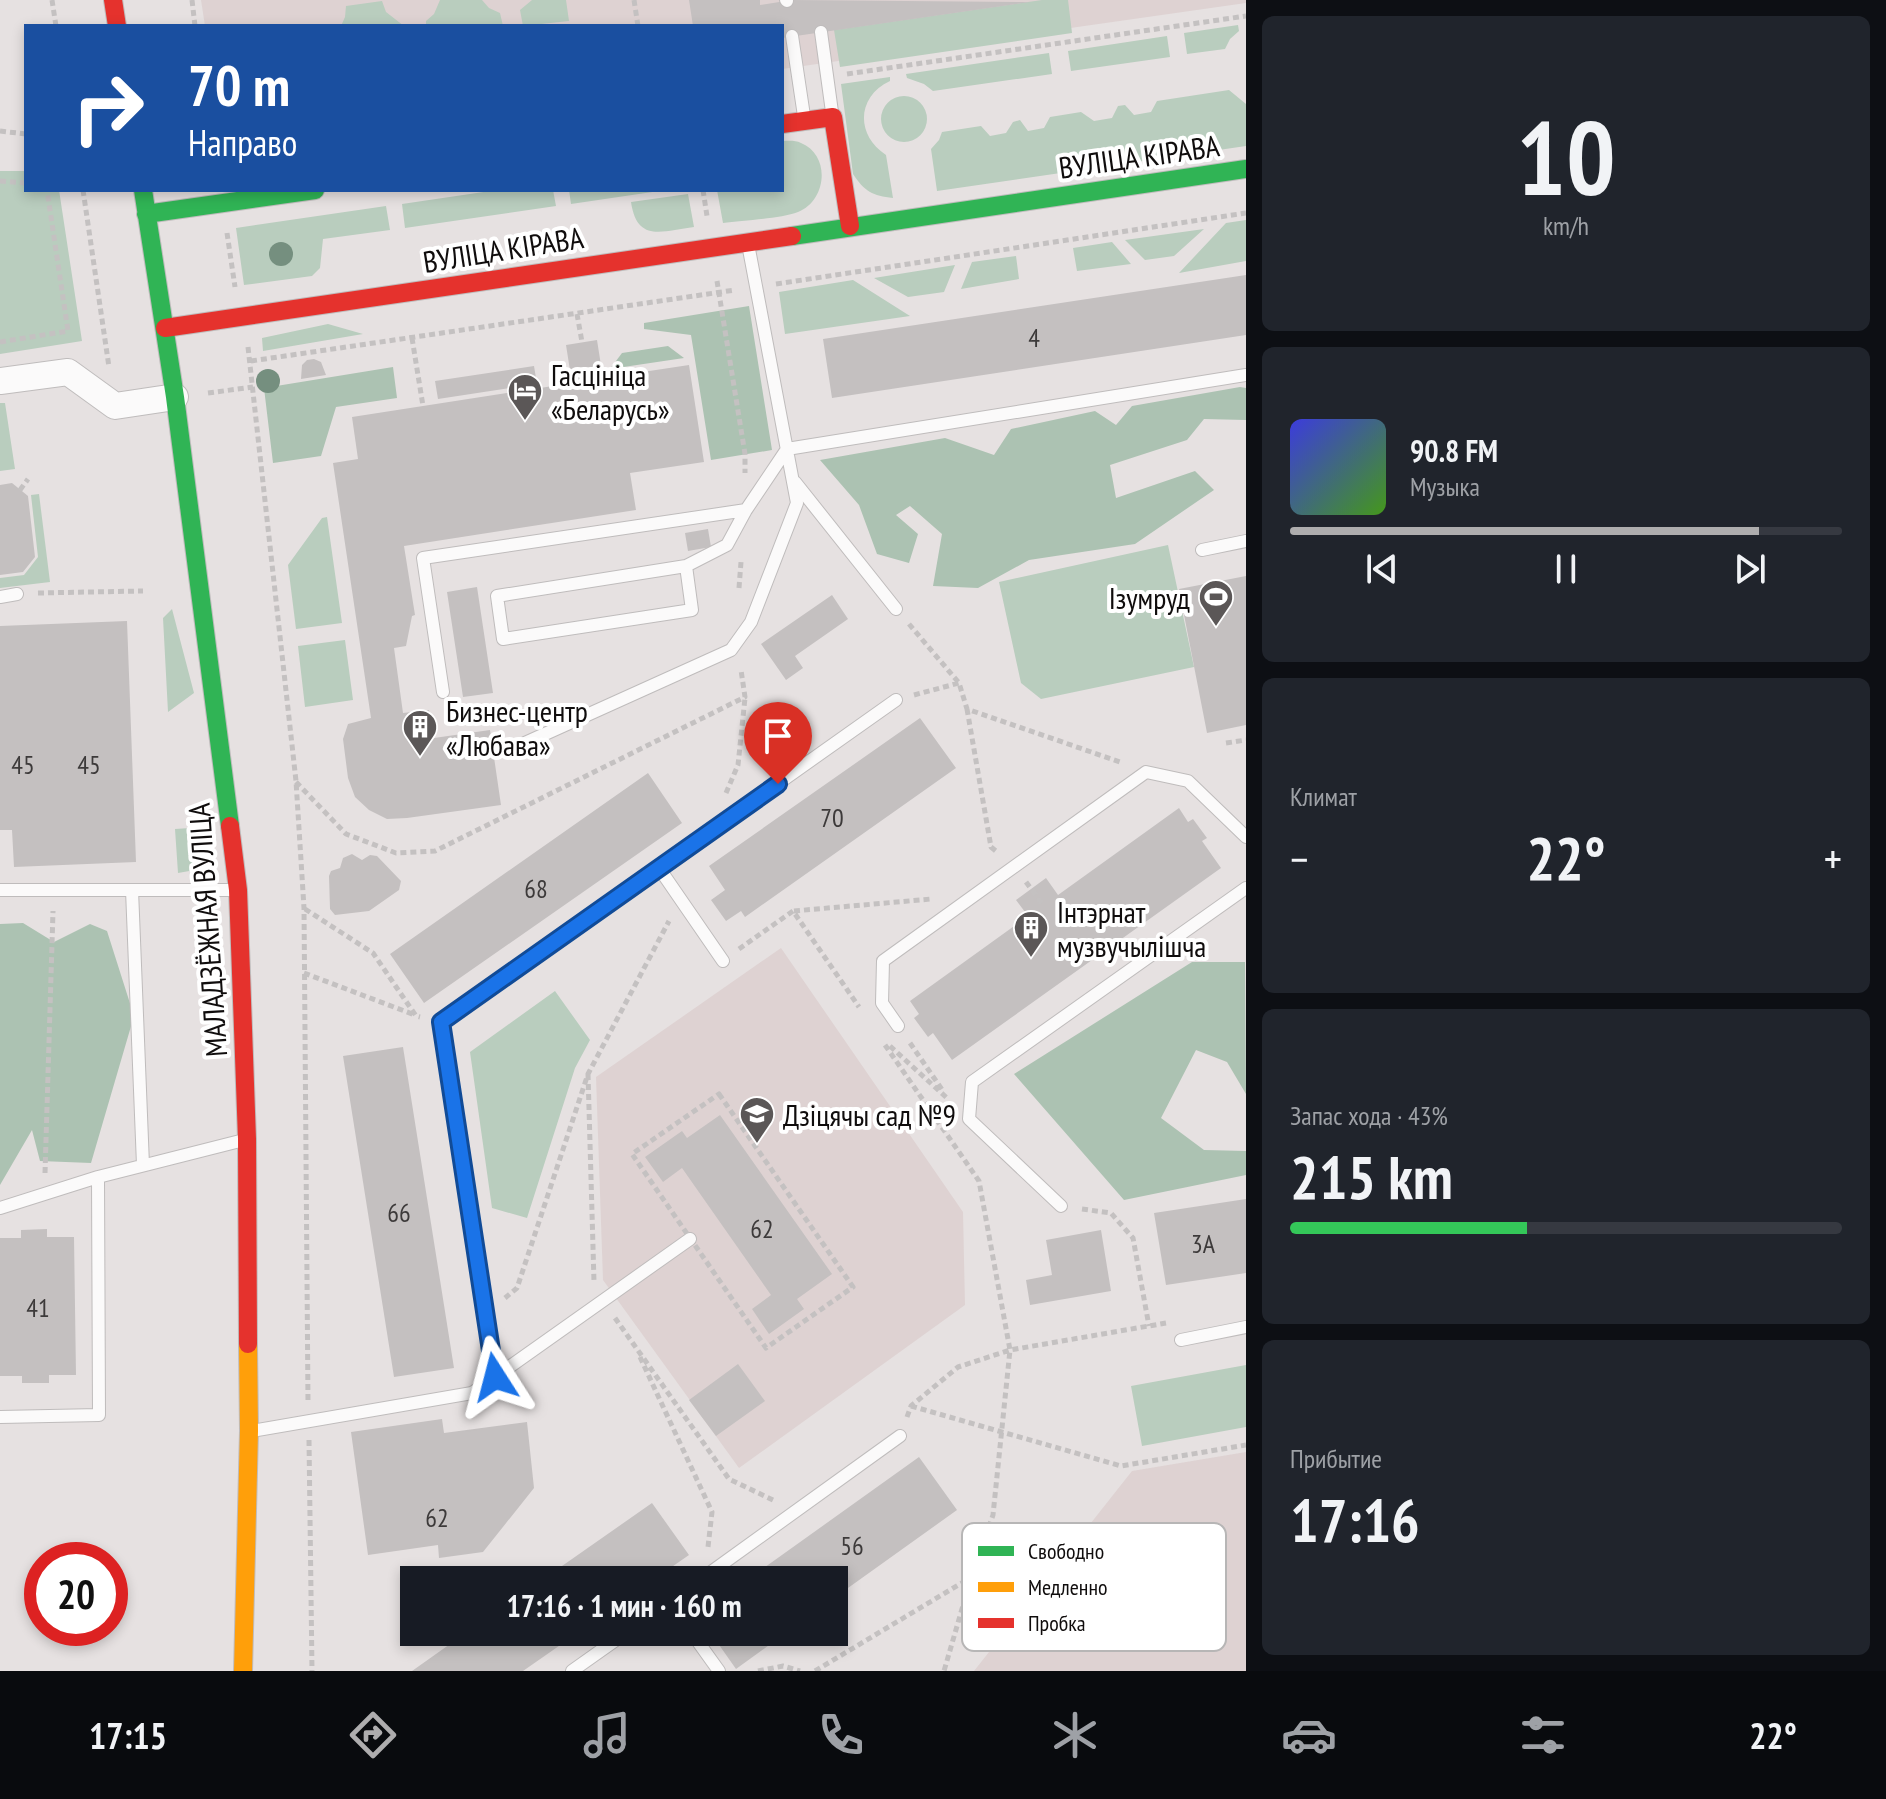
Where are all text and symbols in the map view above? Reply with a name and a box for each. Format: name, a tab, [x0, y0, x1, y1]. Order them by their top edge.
text: 70 m	[188, 49, 290, 121]
icon: right	[56, 56, 160, 160]
text: 10	[1516, 89, 1616, 224]
text: Направо	[188, 119, 297, 166]
street label: ВУЛІЦА КІРАВА	[1056, 125, 1223, 187]
text: km/h	[1543, 209, 1589, 242]
street label: ВУЛІЦА КІРАВА	[420, 217, 587, 281]
house number: 4	[1028, 321, 1040, 354]
place label: Гасцініца «Беларусь»	[551, 355, 670, 428]
hotel icon: Гасцініца «Беларусь»	[506, 372, 544, 422]
text: 90.8 FM	[1410, 431, 1498, 470]
text: Музыка	[1410, 470, 1480, 503]
icon: previous	[1360, 547, 1404, 591]
icon: pause	[1544, 547, 1588, 591]
icon: next	[1728, 547, 1772, 591]
place label: Ізумруд	[1109, 578, 1190, 617]
sports icon: Ізумруд	[1197, 578, 1235, 628]
place label: Бизнес-центр «Любава»	[446, 691, 588, 764]
pin	[744, 702, 812, 784]
building icon: Бизнес-центр «Любава»	[401, 708, 439, 758]
icon: arrive	[756, 714, 800, 758]
house number: 45	[11, 748, 35, 781]
house number: 45	[77, 748, 101, 781]
text: Климат	[1290, 780, 1357, 813]
street label: МАЛАДЗЁЖНАЯ ВУЛІЦА	[179, 801, 235, 1058]
house number: 70	[820, 801, 844, 834]
text: 22°	[1526, 819, 1606, 897]
text: −	[1290, 830, 1308, 887]
text: +	[1824, 830, 1842, 887]
house number: 68	[524, 872, 548, 905]
place label: Інтэрнат музвучылішча	[1057, 892, 1206, 965]
building icon: Інтэрнат музвучылішча	[1012, 909, 1050, 959]
school or university icon: Дзіцячы сад №9	[738, 1095, 776, 1145]
place label: Дзіцячы сад №9	[783, 1095, 956, 1134]
text: Запас хода · 43%	[1290, 1099, 1448, 1132]
text: 215 km	[1290, 1138, 1453, 1216]
house number: 66	[387, 1196, 411, 1229]
house number: 62	[750, 1212, 774, 1245]
house number: 3А	[1191, 1227, 1216, 1260]
house number: 41	[26, 1291, 50, 1324]
position arrow	[453, 1335, 537, 1419]
text: Прибытие	[1290, 1442, 1382, 1475]
text: 17:16	[1290, 1481, 1420, 1559]
house number: 62	[425, 1501, 449, 1534]
legend	[962, 1523, 1226, 1651]
house number: 56	[840, 1529, 864, 1562]
text: Свободно	[1028, 1537, 1104, 1565]
speed limit sign: 20	[24, 1542, 128, 1646]
text: Медленно	[1028, 1573, 1107, 1601]
text: 17:16 · 1 мин · 160 m	[506, 1586, 742, 1625]
text: Пробка	[1028, 1609, 1085, 1637]
icon: directions	[345, 1707, 401, 1763]
icon: music	[579, 1707, 635, 1763]
icon: phone	[813, 1707, 869, 1763]
icon: climate	[1047, 1707, 1103, 1763]
icon: car	[1281, 1707, 1337, 1763]
icon: filters	[1515, 1707, 1571, 1763]
text: 17:15	[89, 1712, 167, 1759]
text: 22°	[1749, 1712, 1797, 1759]

